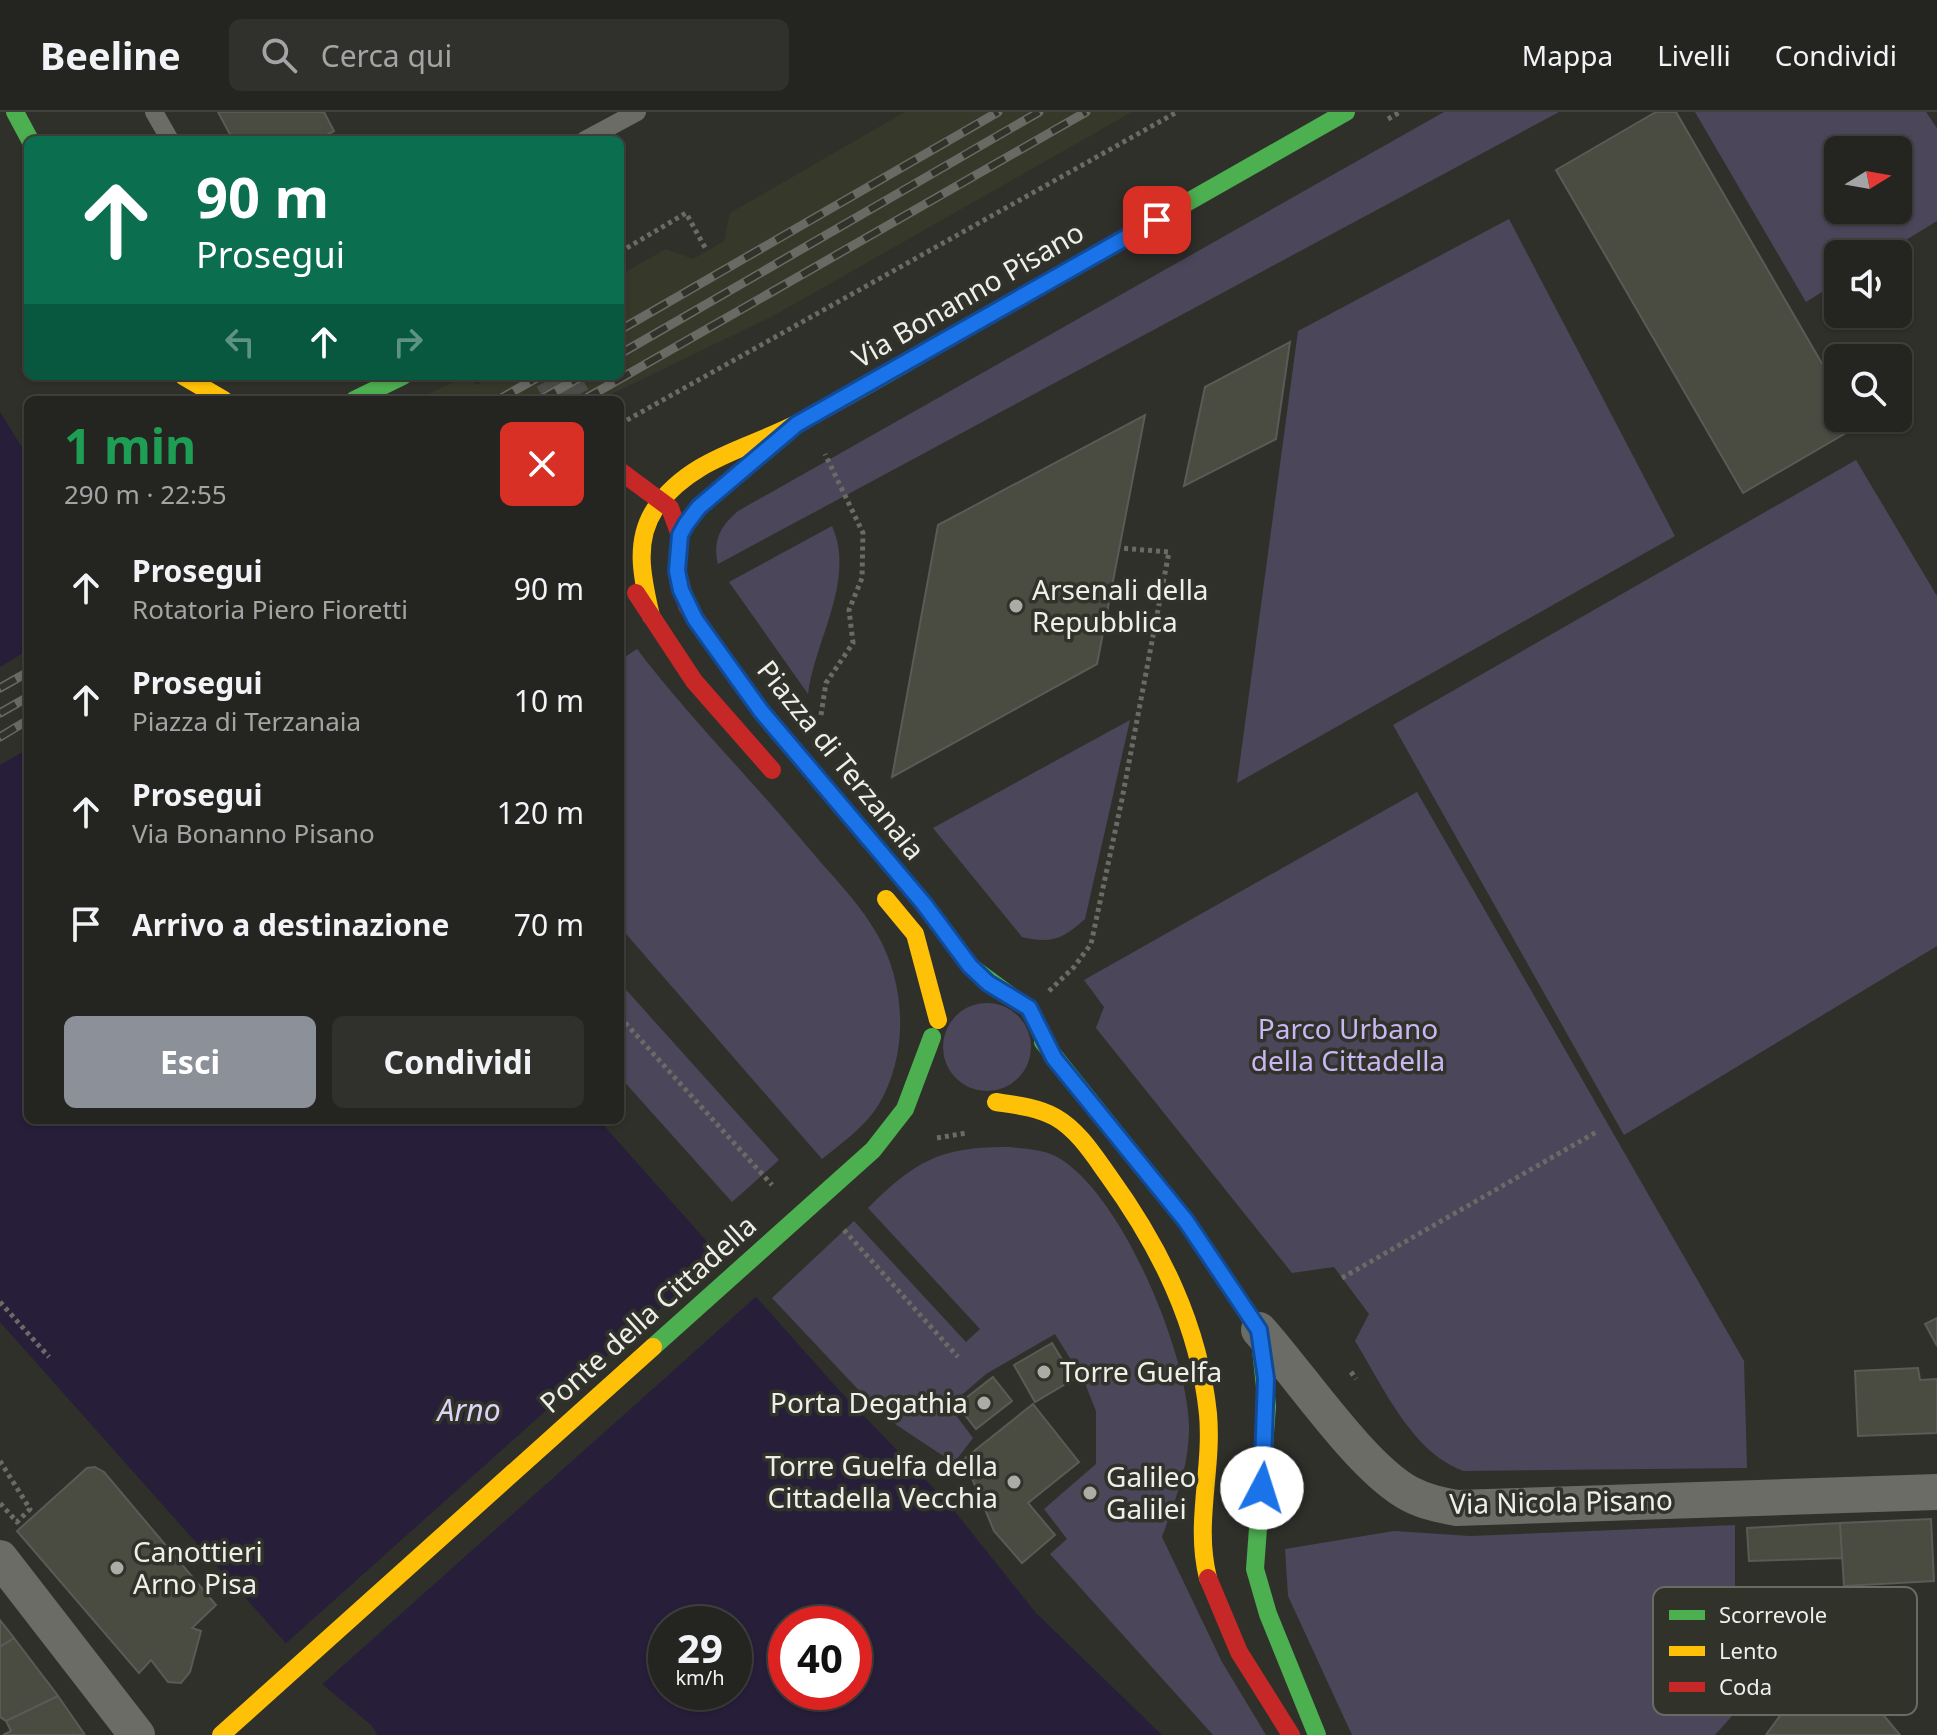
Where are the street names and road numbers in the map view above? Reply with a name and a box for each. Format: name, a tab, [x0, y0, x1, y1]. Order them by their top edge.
street label: Via Bonanno Pisano	[845, 212, 1090, 376]
street label: Piazza di Terzanaia	[749, 652, 934, 867]
street label: Ponte della Cittadella	[531, 1206, 764, 1421]
street label: Via Nicola Pisano	[1449, 1480, 1673, 1522]

